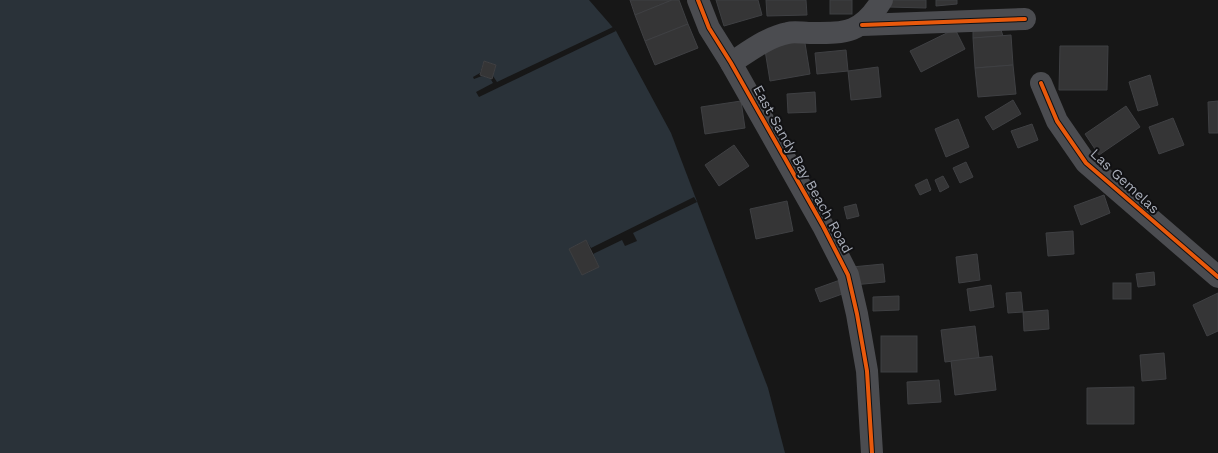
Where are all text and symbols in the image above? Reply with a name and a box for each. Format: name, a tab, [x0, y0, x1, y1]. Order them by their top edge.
street label: East Sandy Bay Beach Road	[750, 82, 856, 256]
street label: Las Gemelas	[1087, 145, 1163, 217]

